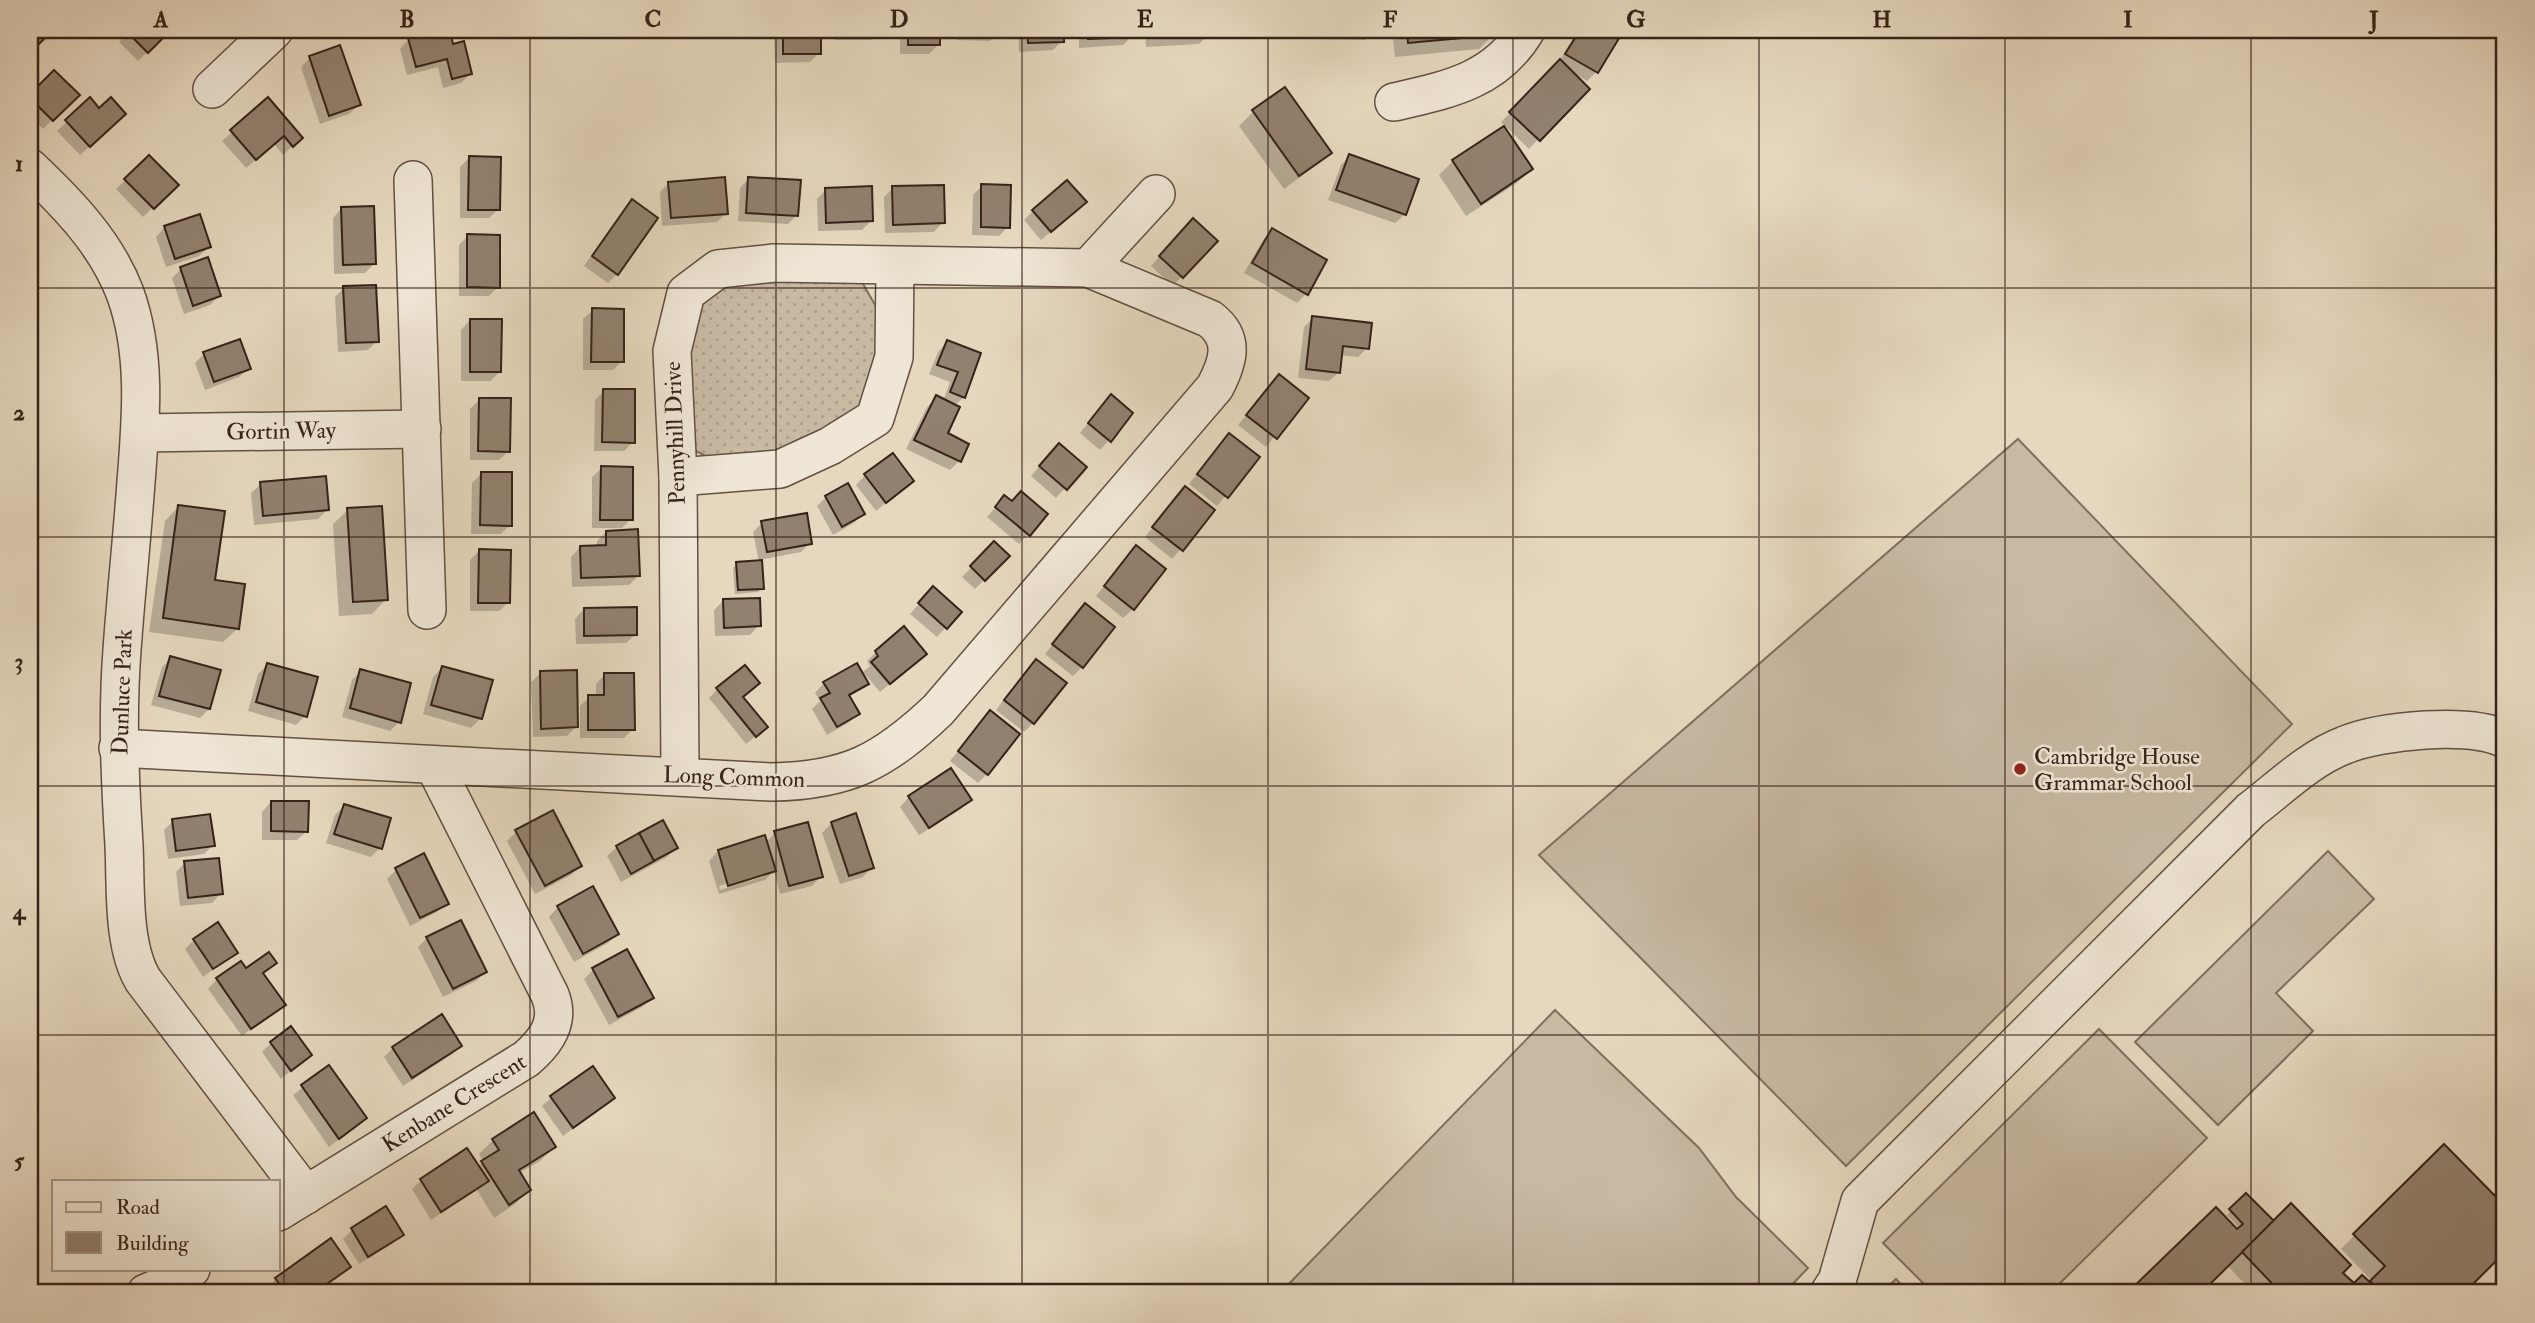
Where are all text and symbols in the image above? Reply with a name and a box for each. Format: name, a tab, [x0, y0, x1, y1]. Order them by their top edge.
text: A	[153, 5, 169, 34]
text: B	[399, 5, 415, 34]
text: C	[645, 5, 661, 34]
text: D	[890, 5, 908, 34]
text: E	[1137, 5, 1154, 34]
text: F	[1383, 5, 1398, 34]
text: G	[1626, 5, 1646, 34]
text: H	[1873, 5, 1892, 34]
text: I	[2123, 5, 2133, 34]
text: J	[2368, 5, 2379, 35]
text: 1	[15, 149, 23, 178]
street label: Pennyhill Drive	[658, 360, 692, 505]
text: 2	[13, 398, 25, 427]
street label: Gortin Way	[226, 416, 337, 446]
street label: Dunluce Park	[105, 629, 139, 755]
text: 3	[15, 647, 23, 676]
place label: Cambridge House Grammar School	[2034, 742, 2200, 797]
street label: Long Common	[662, 760, 806, 794]
marker: Cambridge House Grammar School	[2012, 761, 2028, 777]
text: 4	[12, 897, 27, 926]
street label: Kenbane Crescent	[376, 1047, 532, 1159]
text: 5	[14, 1146, 25, 1175]
legend	[52, 1180, 280, 1270]
text: Road	[116, 1194, 161, 1221]
text: Building	[116, 1230, 189, 1257]

